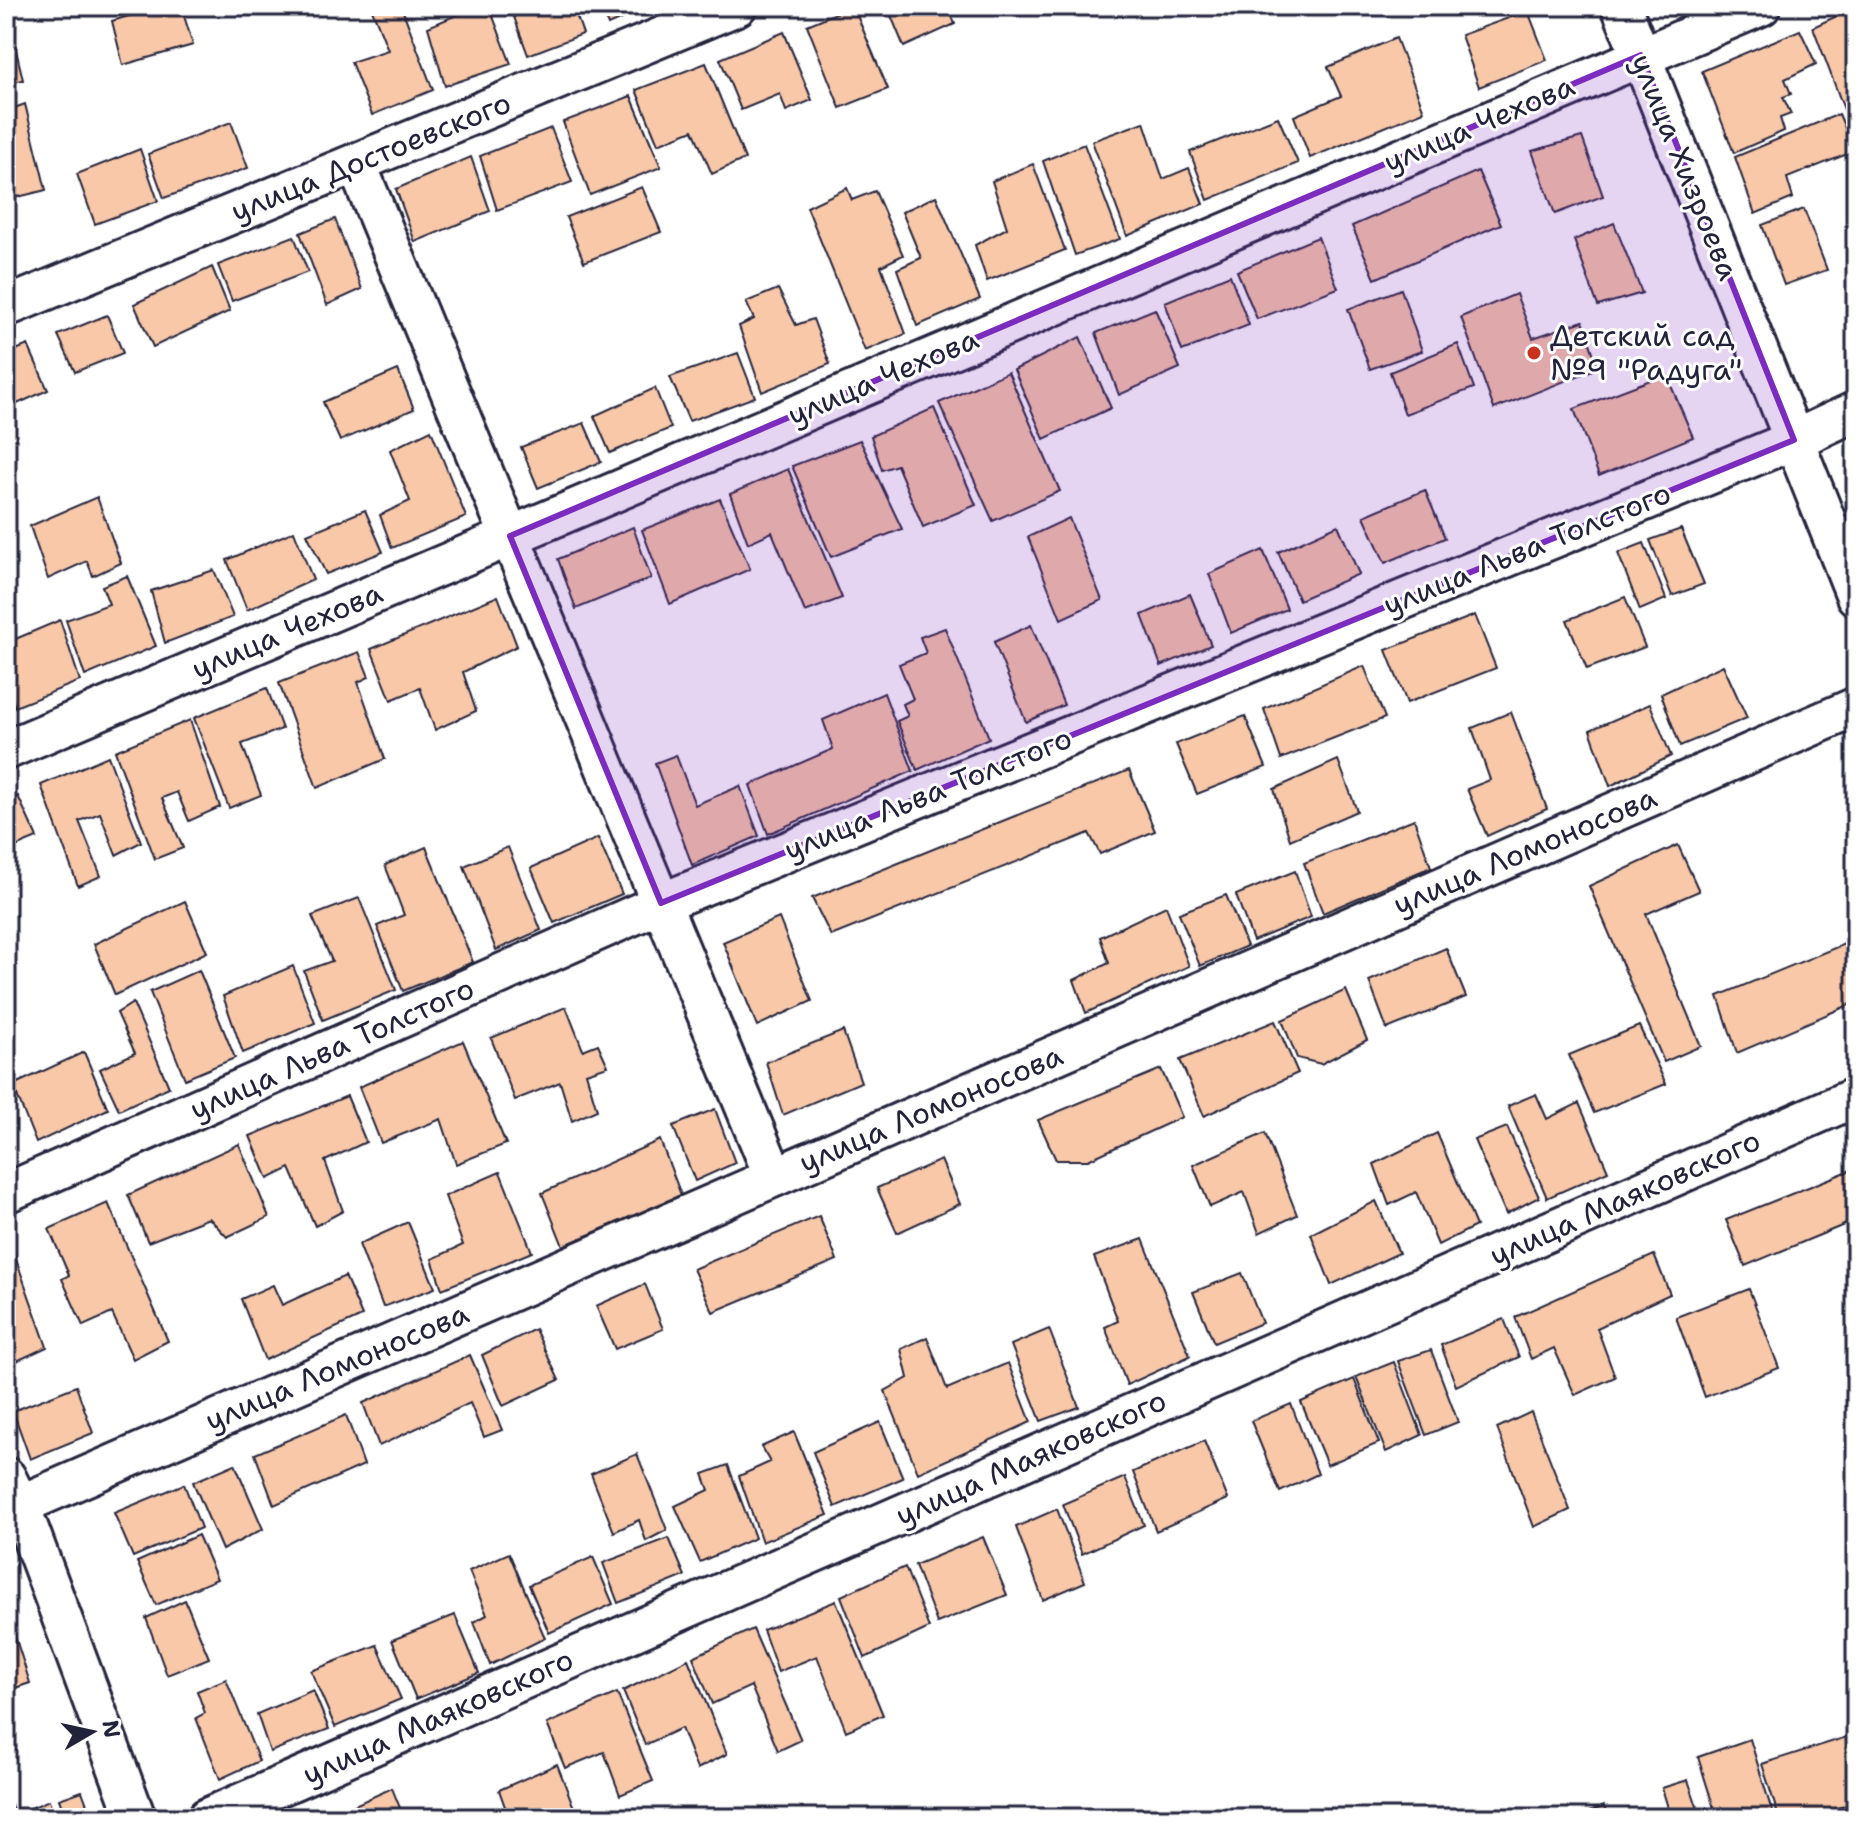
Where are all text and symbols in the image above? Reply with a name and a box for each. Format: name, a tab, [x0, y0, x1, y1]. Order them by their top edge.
street label: улица Хизроева	[1621, 48, 1750, 286]
street label: улица Чехова	[1377, 65, 1581, 182]
street label: улица Достоевского	[225, 82, 517, 231]
place label: Детский сад №9 "Радуга"	[1550, 315, 1742, 390]
street label: улица Чехова	[781, 318, 985, 435]
marker: Детский сад №9 "Радуга"	[1525, 344, 1543, 362]
street label: улица Льва Толстого	[1377, 472, 1677, 625]
street label: улица Чехова	[185, 572, 389, 689]
street label: улица Льва Толстого	[778, 717, 1078, 870]
street label: улица Ломоносова	[1387, 776, 1663, 925]
street label: улица Льва Толстого	[183, 967, 480, 1130]
street label: улица Ломоносова	[793, 1034, 1069, 1183]
street label: улица Маяковского	[1483, 1119, 1767, 1276]
street label: улица Ломоносова	[199, 1292, 475, 1441]
street label: улица Маяковского	[889, 1379, 1173, 1536]
street label: улица Маяковского	[296, 1638, 580, 1795]
north arrow	[52, 1692, 132, 1772]
text: N	[96, 1718, 127, 1740]

